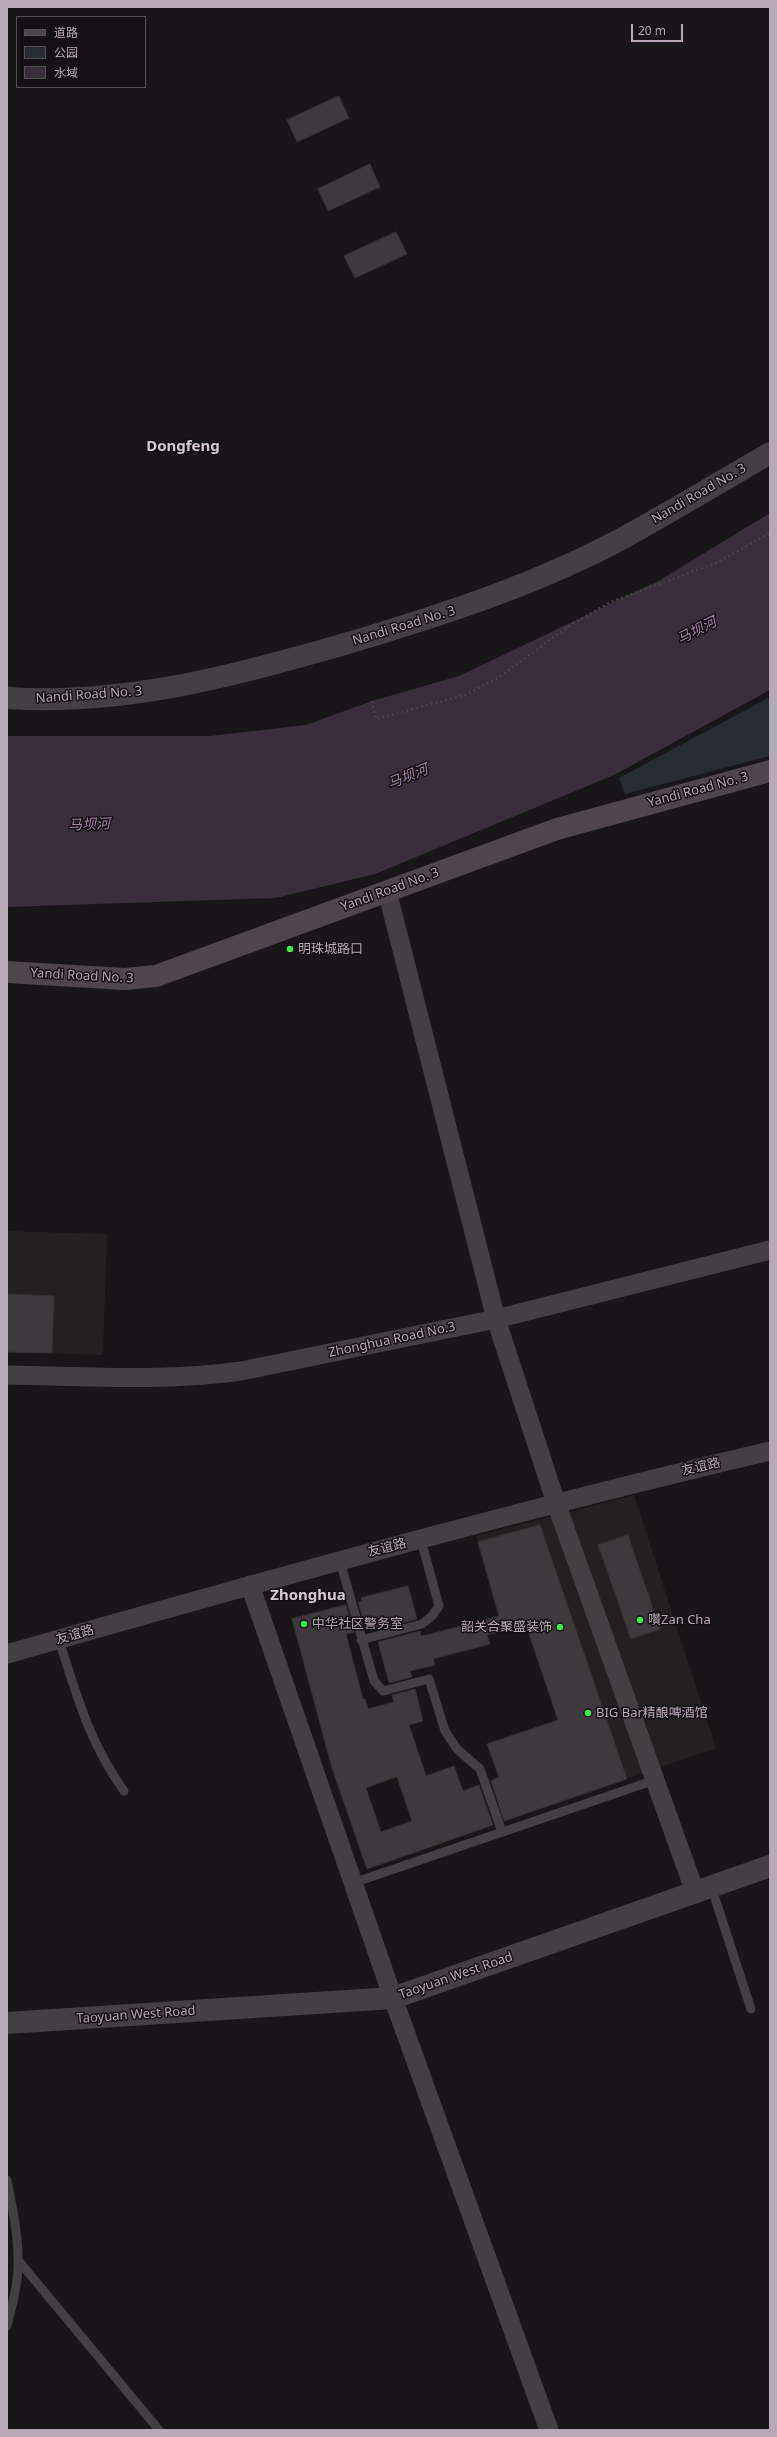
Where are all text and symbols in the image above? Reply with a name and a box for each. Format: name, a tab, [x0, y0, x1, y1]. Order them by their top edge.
legend	[16, 16, 146, 88]
scale bar	[633, 16, 685, 42]
text: 20 m	[638, 22, 666, 39]
text: 道路	[54, 24, 78, 41]
text: 公园	[54, 44, 78, 61]
text: 水域	[54, 64, 78, 81]
district label: Dongfeng	[146, 438, 220, 456]
street label: Nandi Road No. 3	[649, 461, 749, 527]
street label: Nandi Road No. 3	[351, 603, 457, 649]
water label: 马坝河	[674, 614, 720, 648]
street label: Nandi Road No. 3	[35, 684, 143, 706]
water label: 马坝河	[385, 761, 431, 793]
street label: Yandi Road No. 3	[646, 769, 750, 811]
water label: 马坝河	[68, 816, 110, 834]
street label: Yandi Road No. 3	[339, 865, 441, 915]
place label: 明珠城路口	[298, 941, 363, 957]
marker: 明珠城路口	[285, 944, 295, 954]
street label: Yandi Road No. 3	[30, 966, 134, 986]
street label: Zhonghua Road No.3	[327, 1319, 457, 1361]
street label: 友谊路	[680, 1455, 722, 1479]
street label: 友谊路	[366, 1536, 408, 1560]
district label: Zhonghua	[270, 1587, 346, 1605]
place label: 囋Zan Cha	[648, 1612, 711, 1628]
marker: 囋Zan Cha	[635, 1615, 645, 1625]
place label: 中华社区警务室	[312, 1616, 403, 1632]
marker: 中华社区警务室	[299, 1619, 309, 1629]
place label: 韶关合聚盛装饰	[461, 1619, 552, 1635]
street label: 友谊路	[54, 1622, 96, 1648]
marker: 韶关合聚盛装饰	[555, 1622, 565, 1632]
place label: BIG Bar精酿啤酒馆	[596, 1705, 708, 1721]
marker: BIG Bar精酿啤酒馆	[583, 1708, 593, 1718]
street label: Taoyuan West Road	[397, 1949, 515, 2003]
street label: Taoyuan West Road	[76, 2003, 196, 2027]

